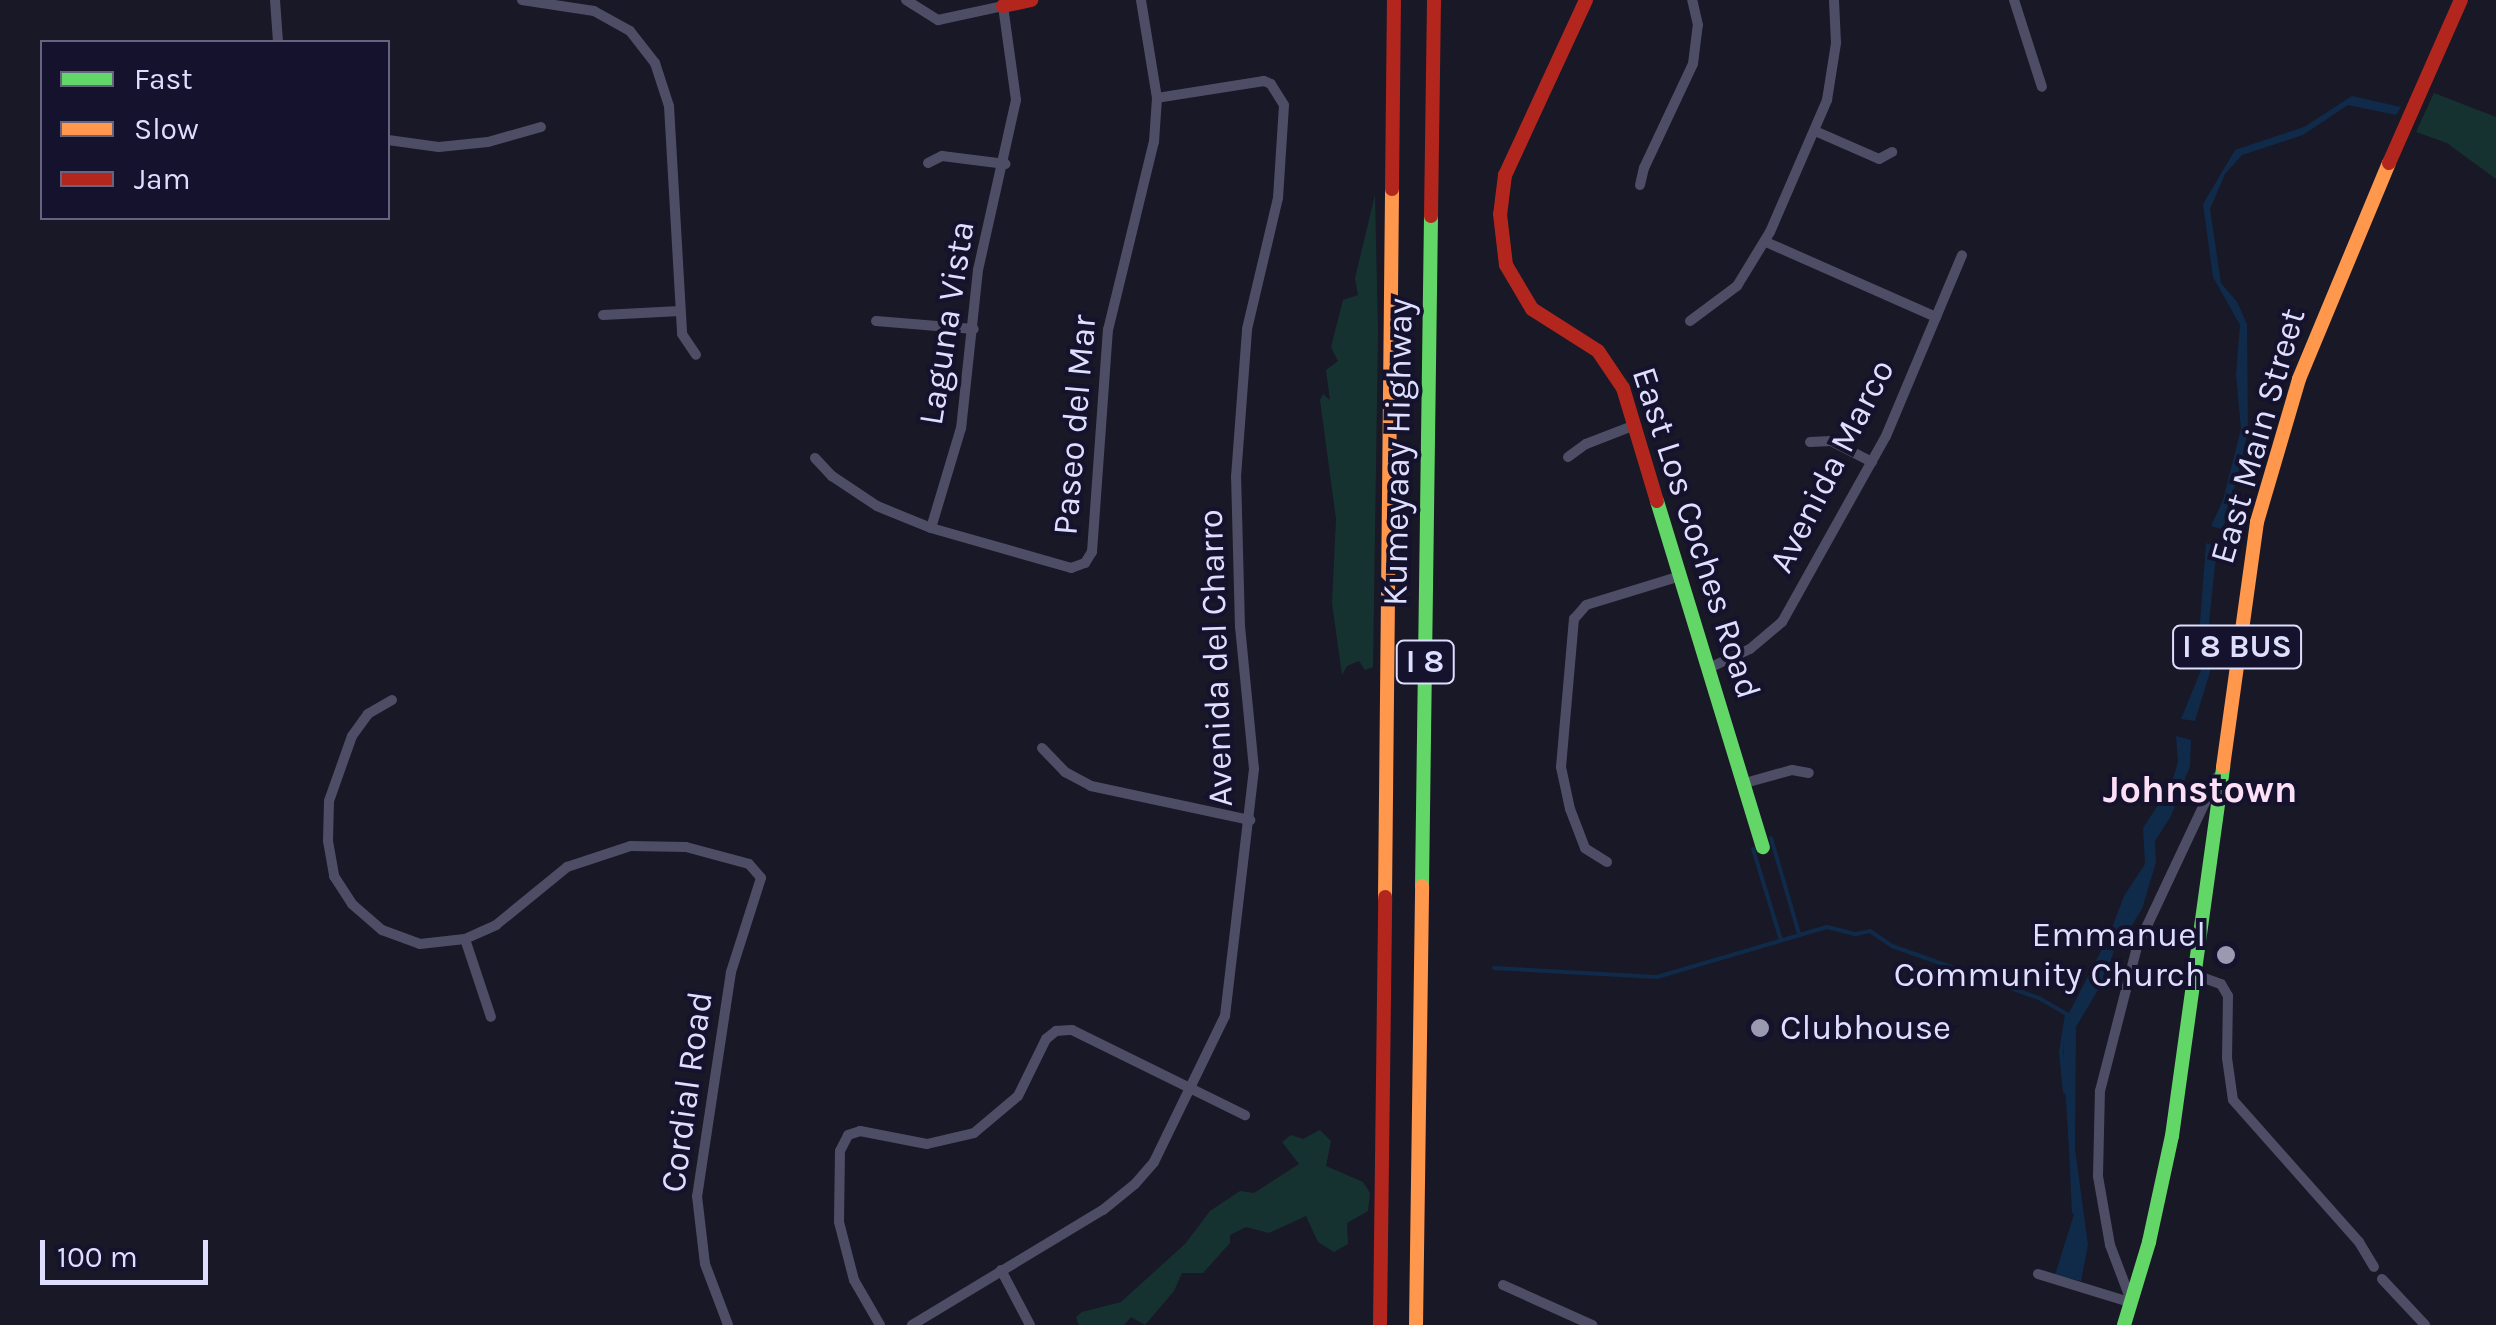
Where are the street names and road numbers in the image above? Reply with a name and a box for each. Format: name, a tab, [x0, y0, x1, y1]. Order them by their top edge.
street label: Laguna Vista	[910, 218, 984, 428]
street label: Kumeyaay Highway	[1374, 298, 1422, 606]
street label: East Main Street	[2201, 303, 2315, 569]
street label: Paseo del Mar	[1044, 313, 1106, 537]
street label: Avenida Marco	[1760, 352, 1904, 580]
street label: East Los Coches Road	[1623, 362, 1769, 704]
street label: Avenida del Charro	[1190, 508, 1242, 808]
road number: I 8 BUS	[2172, 620, 2302, 674]
road number: I 8	[1395, 635, 1455, 689]
street label: Cordial Road	[652, 989, 722, 1195]

